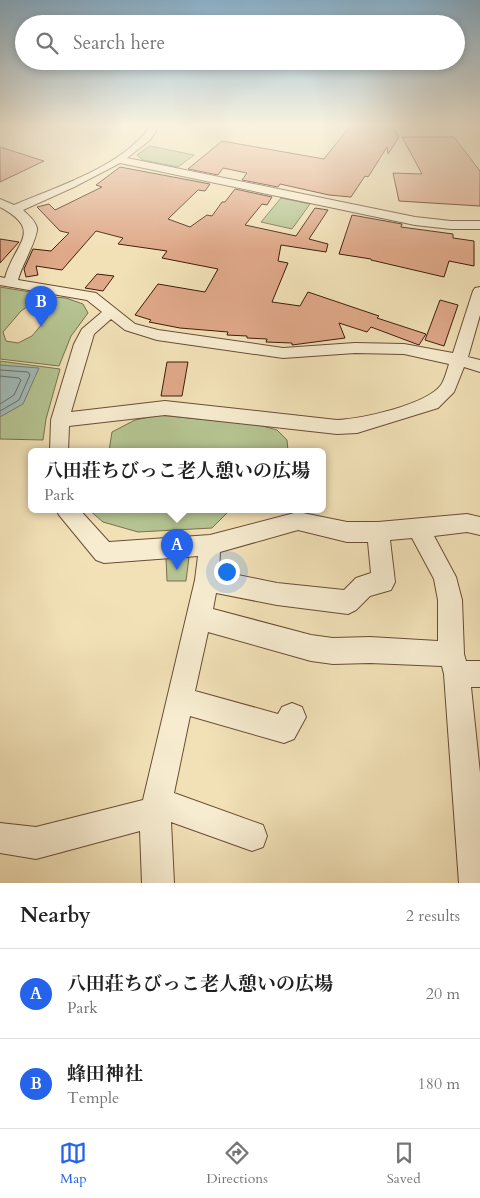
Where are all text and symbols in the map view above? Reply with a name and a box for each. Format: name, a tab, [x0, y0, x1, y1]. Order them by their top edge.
search box	[15, 15, 465, 70]
icon: search	[33, 29, 61, 57]
text: Search here	[73, 30, 165, 56]
pin: B	[25, 286, 57, 327]
popup	[28, 448, 326, 513]
text: 八田荘ちびっこ老人憩いの広場	[44, 458, 310, 484]
text: Park	[44, 484, 75, 506]
pin: A	[161, 529, 193, 570]
your location	[214, 559, 240, 585]
text: Nearby	[20, 901, 91, 930]
text: 2 results	[406, 905, 460, 927]
text: 八田荘ちびっこ老人憩いの広場	[67, 971, 333, 997]
text: A	[30, 983, 42, 1005]
text: 20 m	[426, 983, 460, 1005]
text: Park	[67, 997, 98, 1019]
text: 蜂田神社	[67, 1061, 143, 1087]
text: B	[30, 1073, 42, 1095]
text: 180 m	[418, 1073, 460, 1095]
text: Temple	[67, 1087, 119, 1109]
tab: Map	[59, 1139, 87, 1188]
tab: Directions	[206, 1139, 268, 1188]
tab: Saved	[387, 1139, 421, 1188]

